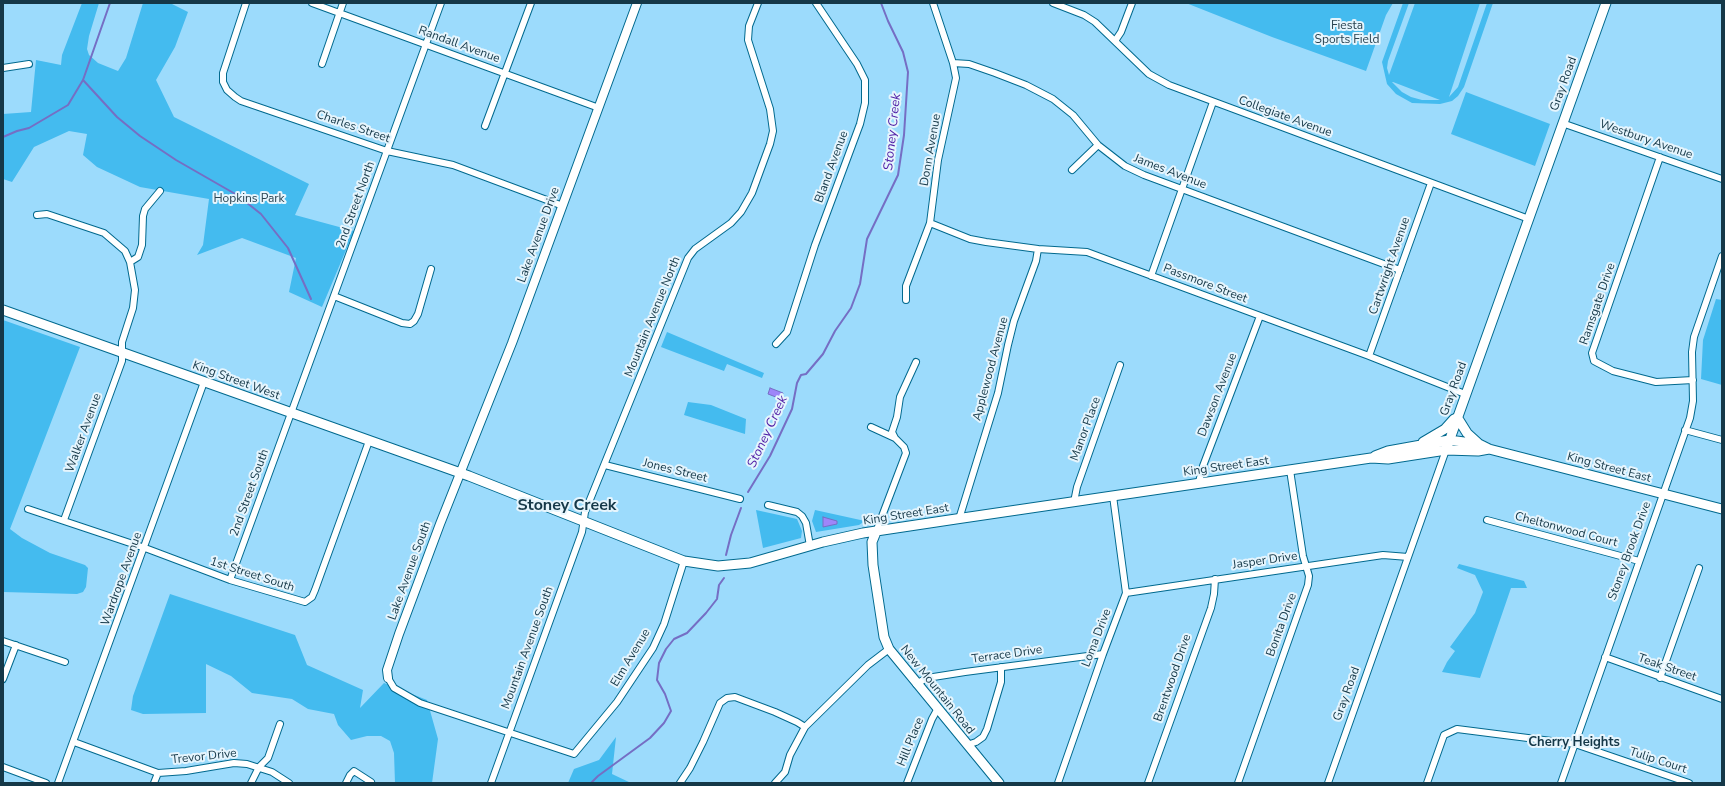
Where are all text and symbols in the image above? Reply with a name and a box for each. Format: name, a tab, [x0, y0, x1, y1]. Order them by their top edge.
park label: Fiesta Sports Field	[1315, 19, 1379, 47]
street label: Randall Avenue	[416, 24, 502, 66]
street label: Gray Road	[1548, 55, 1580, 113]
water label: Stoney Creek	[881, 93, 905, 171]
street label: Collegiate Avenue	[1236, 93, 1334, 141]
street label: Charles Street	[314, 108, 392, 146]
street label: Donn Avenue	[918, 113, 944, 187]
street label: Westbury Avenue	[1598, 117, 1694, 163]
street label: Bland Avenue	[812, 129, 852, 205]
street label: James Avenue	[1132, 152, 1208, 192]
street label: 2nd Street North	[334, 160, 378, 250]
street label: Lake Avenue Drive	[515, 185, 563, 285]
park label: Hopkins Park	[213, 192, 285, 206]
street label: Cartwright Avenue	[1367, 215, 1413, 317]
street label: Mountain Avenue North	[622, 255, 684, 379]
street label: Passmore Street	[1161, 261, 1249, 307]
street label: Ramsgate Drive	[1577, 261, 1619, 347]
street label: Applewood Avenue	[970, 316, 1012, 422]
street label: Dawson Avenue	[1195, 351, 1241, 439]
street label: King Street West	[190, 359, 282, 403]
street label: Gray Road	[1438, 360, 1470, 418]
street label: Walker Avenue	[63, 392, 105, 474]
water label: Stoney Creek	[745, 394, 791, 470]
street label: Manor Place	[1068, 395, 1104, 463]
street label: 2nd Street South	[228, 447, 272, 539]
street label: King Street East	[1565, 450, 1653, 486]
street label: King Street East	[1182, 454, 1270, 480]
street label: Jones Street	[642, 456, 708, 486]
district label: Stoney Creek	[518, 496, 616, 516]
street label: Stoney Brook Drive	[1605, 500, 1655, 602]
street label: King Street East	[862, 501, 950, 529]
street label: Cheltonwood Court	[1513, 509, 1619, 551]
street label: Lake Avenue South	[385, 520, 435, 622]
street label: Wardrope Avenue	[98, 530, 146, 628]
street label: Jasper Drive	[1232, 549, 1298, 573]
street label: 1st Street South	[208, 555, 296, 595]
street label: Mountain Avenue South	[499, 585, 557, 711]
street label: Bonita Drive	[1264, 591, 1300, 659]
street label: Loma Drive	[1079, 607, 1115, 669]
street label: Elm Avenue	[608, 627, 654, 689]
street label: Brentwood Drive	[1151, 632, 1195, 724]
street label: New Mountain Road	[897, 643, 977, 737]
street label: Terrace Drive	[971, 643, 1043, 667]
street label: Teak Street	[1636, 651, 1698, 685]
street label: Gray Road	[1331, 665, 1363, 723]
street label: Hill Place	[895, 715, 927, 769]
district label: Cherry Heights	[1528, 735, 1620, 751]
street label: Tulip Court	[1628, 745, 1688, 777]
street label: Trevor Drive	[171, 746, 237, 768]

